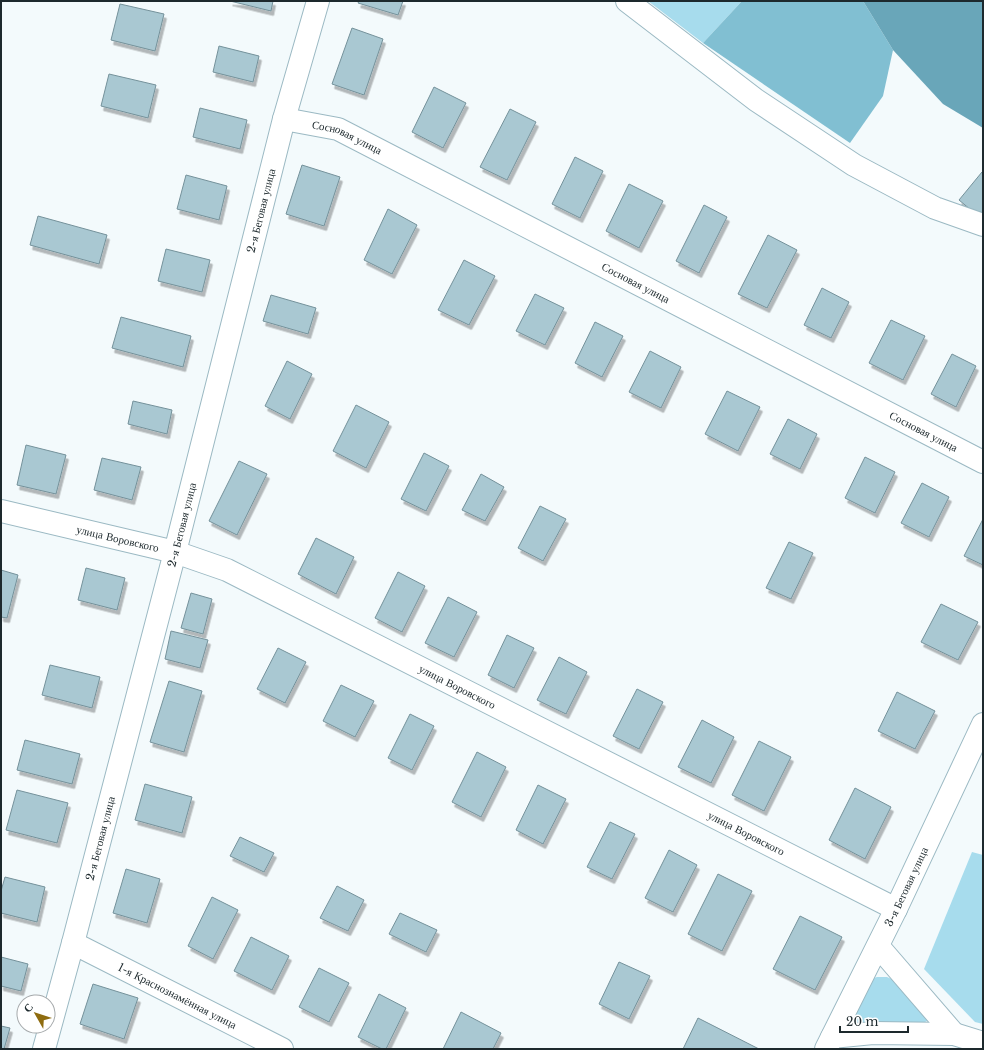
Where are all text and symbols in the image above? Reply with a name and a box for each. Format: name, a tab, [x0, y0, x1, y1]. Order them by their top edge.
street label: Сосновая улица	[311, 117, 384, 158]
street label: 2-я Беговая улица	[244, 167, 278, 254]
street label: Сосновая улица	[599, 259, 672, 306]
street label: Сосновая улица	[887, 408, 960, 455]
street label: 2-я Беговая улица	[164, 481, 199, 568]
street label: улица Воровского	[75, 522, 161, 555]
street label: улица Воровского	[417, 661, 499, 712]
street label: 2-я Беговая улица	[83, 795, 118, 882]
street label: улица Воровского	[706, 808, 788, 859]
street label: 3-я Беговая улица	[881, 845, 931, 929]
street label: 1-я Краснознамённая улица	[116, 960, 239, 1032]
north arrow	[16, 994, 56, 1034]
text: С	[20, 1000, 36, 1015]
scale bar	[840, 1008, 908, 1034]
text: 20 m	[846, 1014, 878, 1029]

